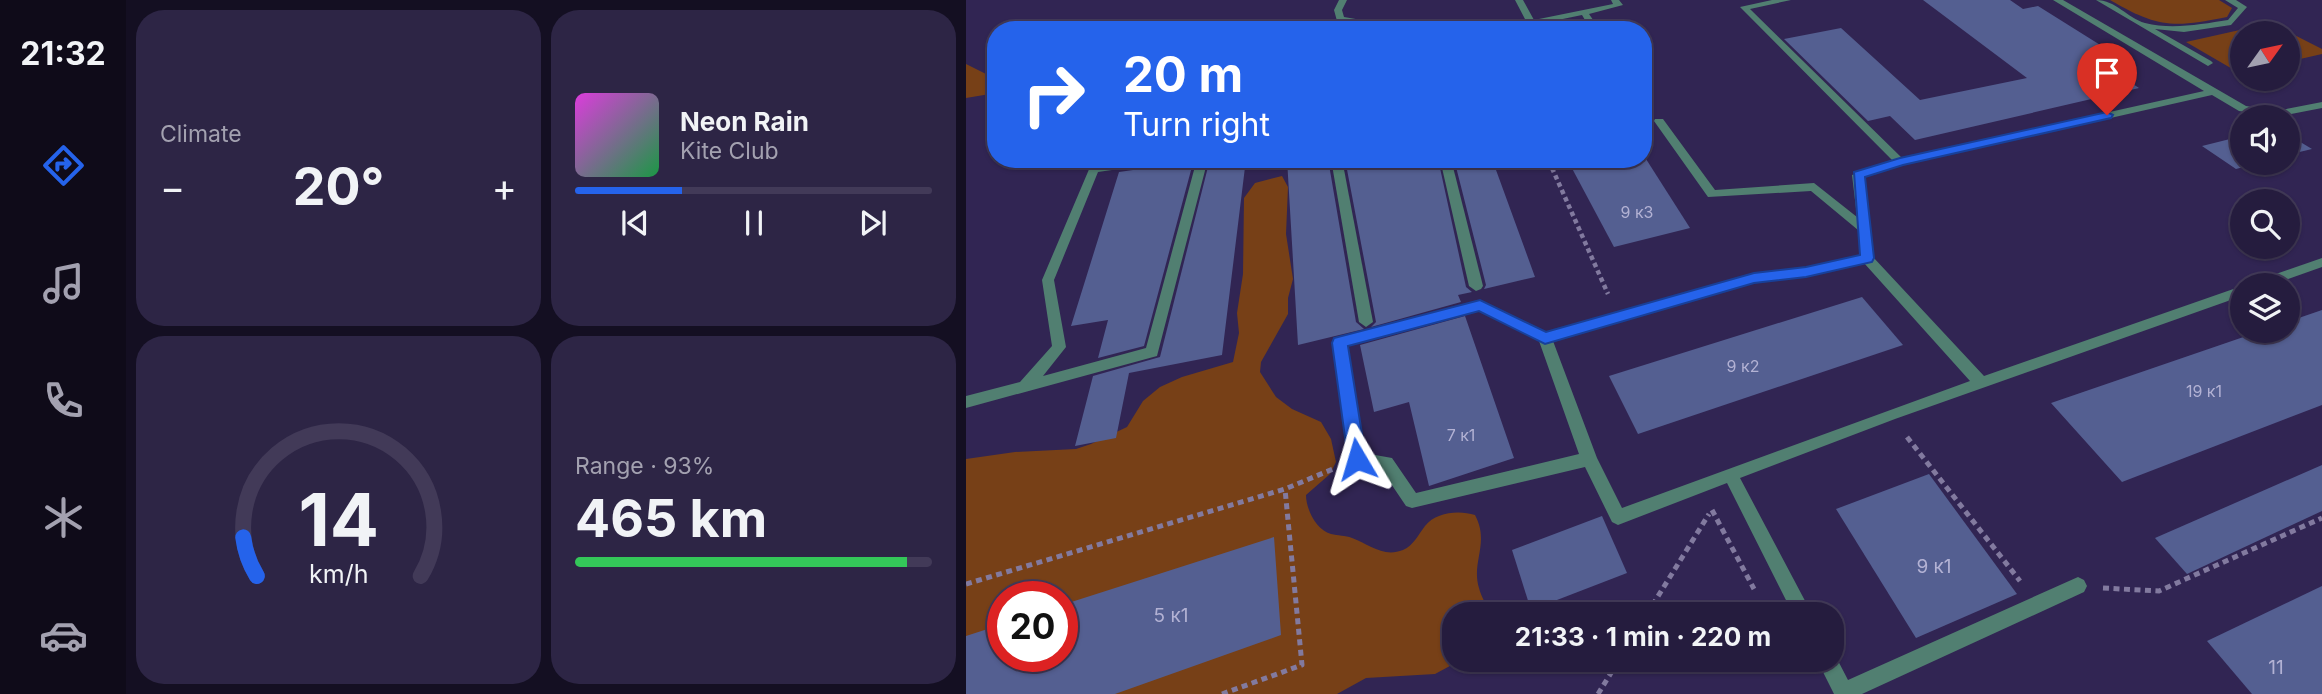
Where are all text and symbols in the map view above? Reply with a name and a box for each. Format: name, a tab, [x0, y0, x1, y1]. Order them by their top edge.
north arrow	[2230, 21, 2300, 91]
map controls	[2230, 21, 2300, 343]
text: 21:32	[20, 34, 106, 73]
pin	[2077, 43, 2137, 115]
text: 20 m	[1123, 45, 1243, 104]
icon: right	[1008, 49, 1099, 140]
icon: arrive	[2088, 54, 2126, 92]
text: Turn right	[1123, 105, 1270, 144]
button: sound	[2230, 105, 2300, 175]
text: Neon Rain	[680, 106, 809, 137]
text: Climate	[160, 120, 242, 148]
text: Kite Club	[680, 137, 779, 165]
icon: directions	[39, 141, 88, 190]
text: 20°	[293, 155, 384, 218]
text: −	[160, 164, 185, 210]
text: +	[492, 164, 517, 210]
button: search	[2230, 189, 2300, 259]
house number: 9 к3	[1621, 202, 1653, 222]
icon: previous	[616, 204, 654, 242]
icon: pause	[735, 204, 773, 242]
icon: next	[854, 204, 892, 242]
icon: music	[39, 259, 88, 308]
button: layers	[2230, 273, 2300, 343]
house number: 9 к2	[1727, 356, 1759, 376]
icon: phone	[39, 376, 88, 425]
house number: 19 к1	[2186, 381, 2222, 401]
position arrow	[1320, 422, 1394, 496]
house number: 7 к1	[1447, 425, 1475, 445]
text: Range · 93%	[575, 452, 714, 480]
text: 14	[298, 475, 379, 564]
text: 465 km	[575, 487, 767, 550]
icon: climate	[39, 493, 88, 542]
house number: 9 к1	[1916, 555, 1952, 578]
text: km/h	[309, 559, 368, 589]
speed limit sign: 20	[987, 581, 1078, 672]
house number: 5 к1	[1154, 604, 1188, 627]
icon: car	[39, 611, 88, 660]
text: 21:33 · 1 min · 220 m	[1515, 621, 1771, 652]
house number: 11	[2268, 656, 2284, 679]

